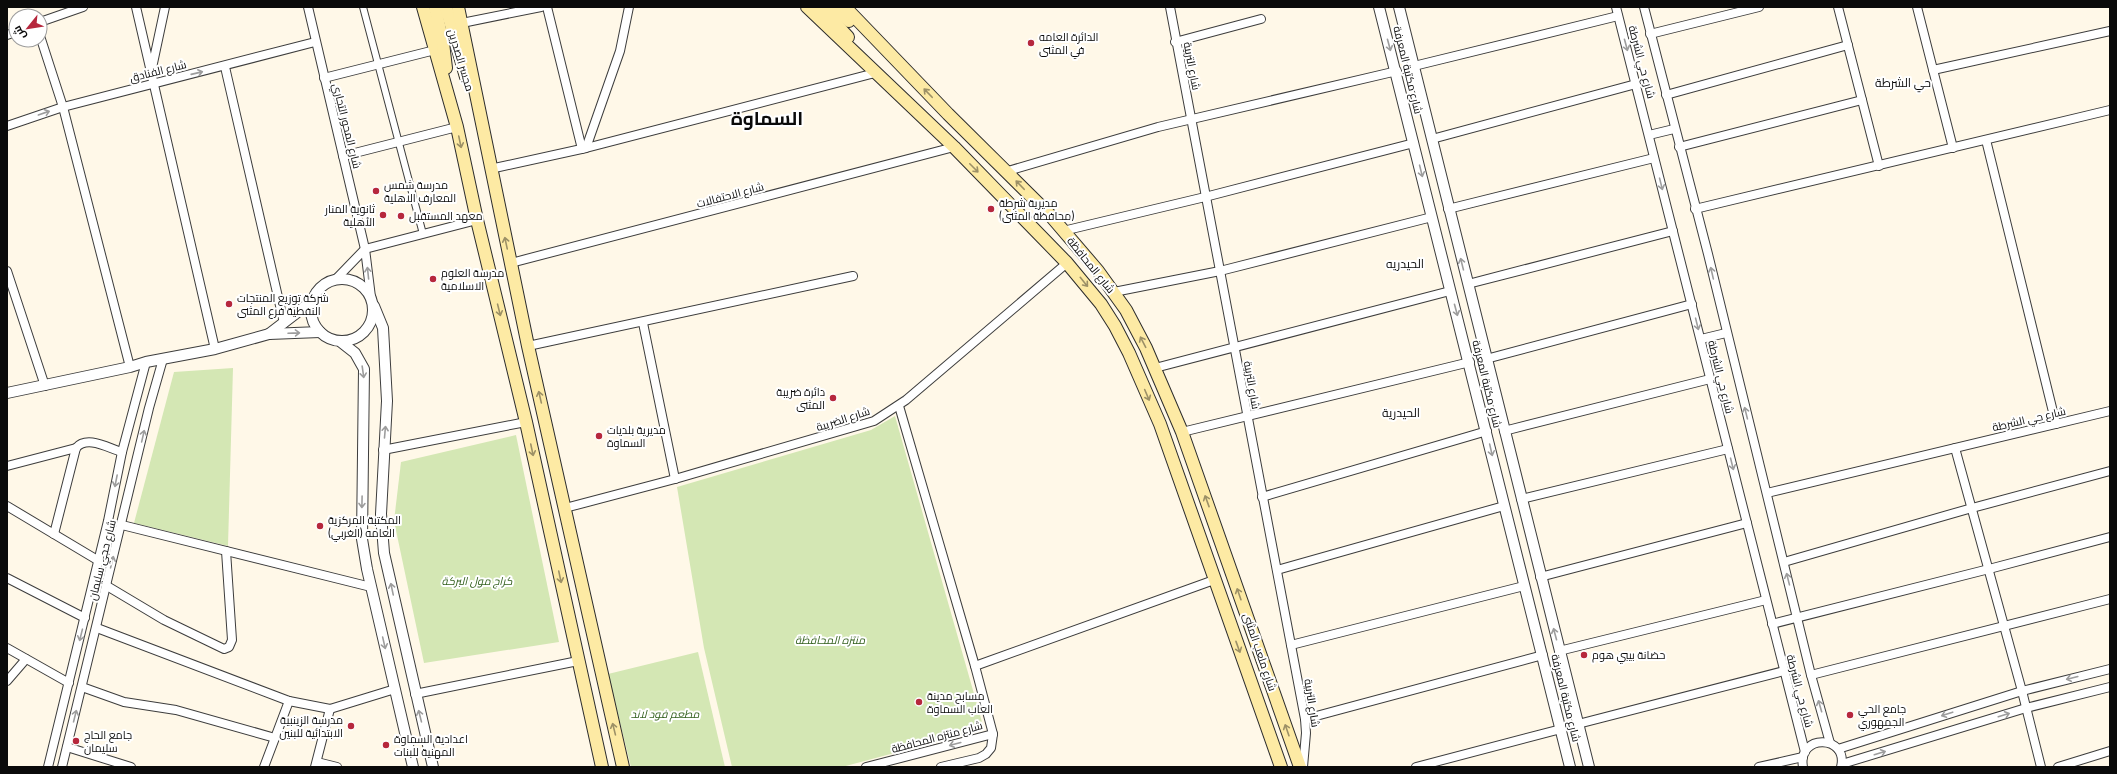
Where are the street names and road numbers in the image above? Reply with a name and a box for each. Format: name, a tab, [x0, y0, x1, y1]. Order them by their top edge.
street label: شارع حي الشرطة	[1623, 23, 1661, 101]
street label: شارع مكتبة المعرفة	[1387, 24, 1429, 116]
street label: مجسر الصدرين	[442, 26, 480, 94]
street label: شارع التربية	[1178, 40, 1206, 92]
street label: شارع الفنادق	[127, 54, 189, 88]
street label: شارع المحور التجاري	[327, 81, 367, 171]
street label: شارع الاحتفالات	[694, 176, 766, 214]
street label: شارع المحافظة	[1062, 232, 1120, 298]
street label: شارع مكتبة المعرفة	[1466, 338, 1508, 430]
street label: شارع حي الشرطة	[1702, 338, 1740, 416]
street label: شارع التربية	[1238, 359, 1266, 411]
street label: شارع الضريبة	[814, 401, 872, 437]
street label: شارع حي الشرطة	[1990, 401, 2068, 437]
street label: شارع حجي سليمان	[82, 518, 122, 602]
street label: شارع ملعب المثنى	[1237, 610, 1283, 694]
street label: شارع مكتبة المعرفة	[1545, 652, 1587, 744]
street label: شارع حي الشرطة	[1781, 652, 1819, 730]
street label: شارع التربية	[1298, 677, 1326, 729]
street label: شارع منتزه المحافظة	[889, 715, 985, 759]

